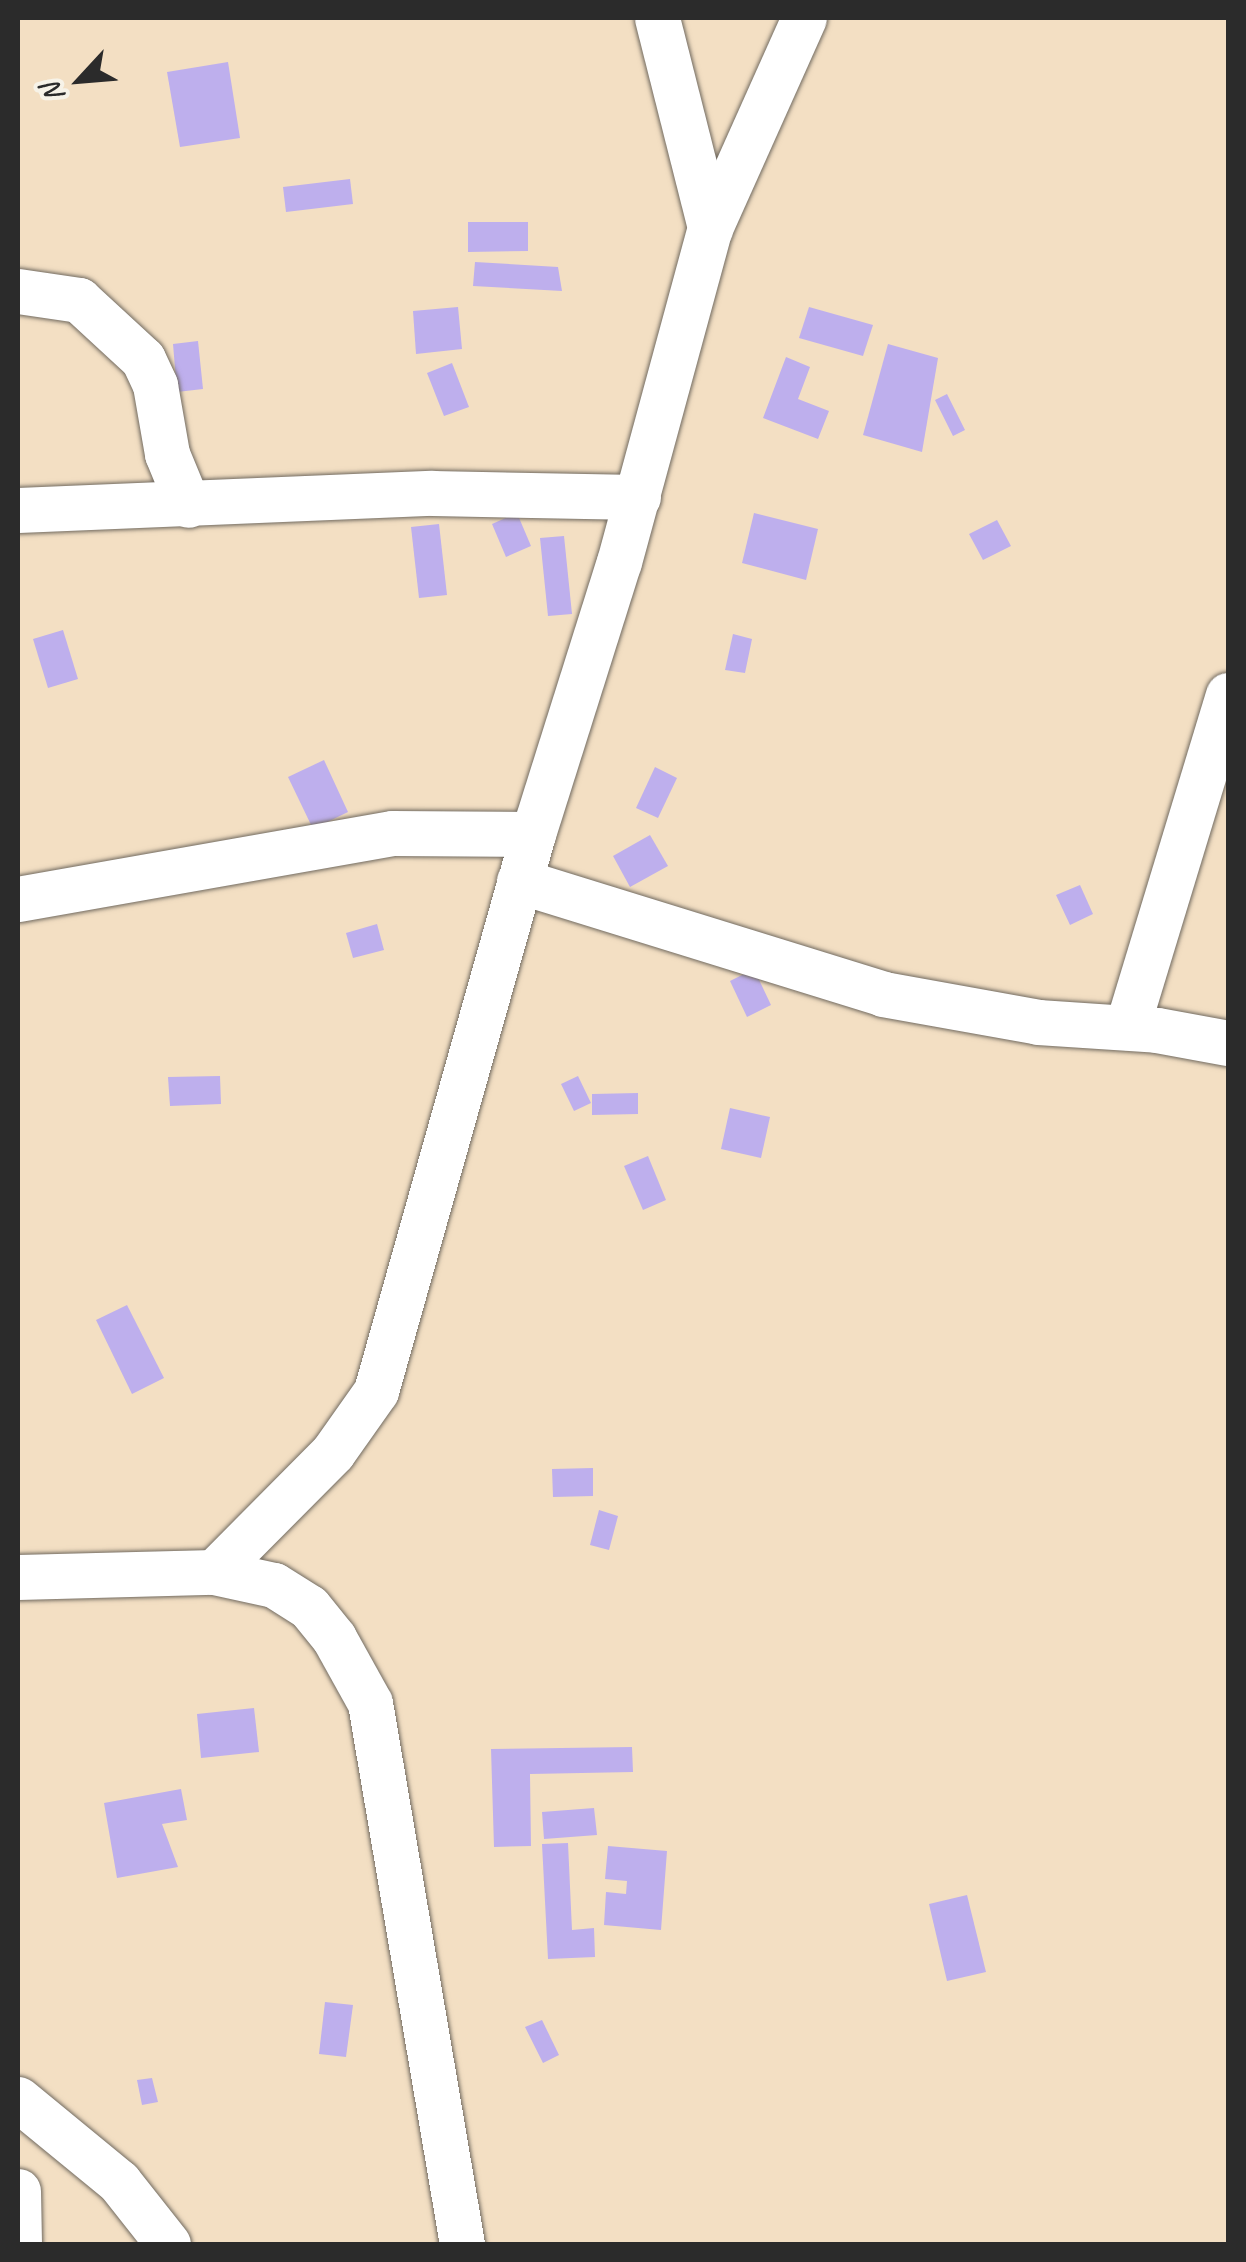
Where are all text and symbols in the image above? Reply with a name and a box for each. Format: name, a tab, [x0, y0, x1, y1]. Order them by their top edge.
north arrow	[30, 30, 130, 130]
text: N	[33, 78, 72, 109]

